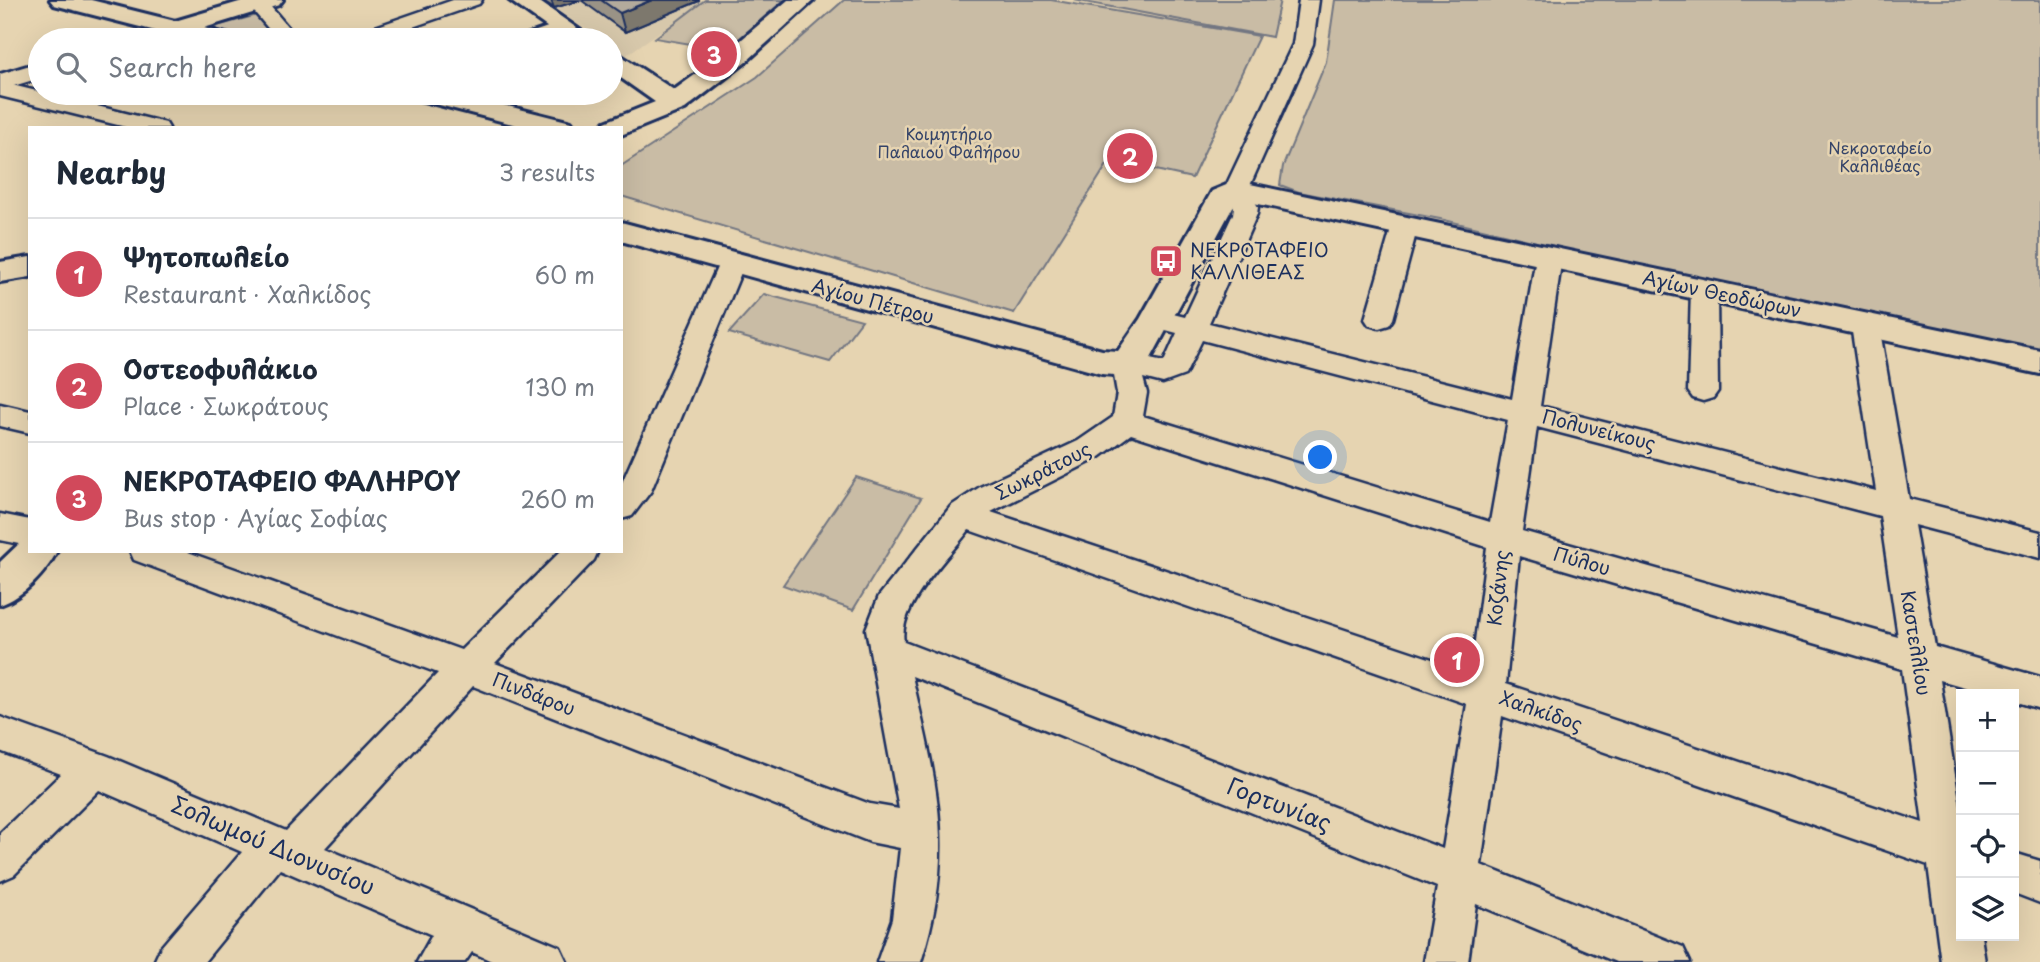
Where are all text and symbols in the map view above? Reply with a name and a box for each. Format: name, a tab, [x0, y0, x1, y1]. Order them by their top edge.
search box	[28, 28, 623, 105]
pin: 3	[691, 28, 737, 80]
text: Search here	[108, 47, 257, 86]
icon: search	[52, 48, 90, 86]
park label: Κοιμητήριο Παλαιού Φαλήρου	[878, 121, 1020, 163]
pin: 2	[1107, 130, 1153, 182]
park label: Νεκροταφείο Καλλιθέας	[1828, 135, 1932, 177]
text: Nearby	[56, 149, 166, 194]
text: 3 results	[499, 154, 595, 189]
place label: ΝΕΚΡΟΤΑΦΕΙΟ ΚΑΛΛΙΘΕΑΣ	[1190, 235, 1329, 285]
text: Ψητοπωλείο	[123, 237, 289, 276]
bus stop icon: ΝΕΚΡΟΤΑΦΕΙΟ ΚΑΛΛΙΘΕΑΣ	[1147, 242, 1185, 280]
text: 1	[74, 257, 85, 292]
text: 60 m	[535, 257, 595, 292]
street label: Αγίων Θεοδώρων	[1640, 263, 1804, 324]
street label: Αγίου Πέτρου	[809, 270, 937, 330]
text: Restaurant · Χαλκίδος	[123, 276, 371, 311]
text: Οστεοφυλάκιο	[123, 349, 318, 388]
text: 2	[71, 369, 87, 404]
text: 130 m	[525, 369, 595, 404]
text: Place · Σωκράτους	[123, 388, 329, 423]
street label: Πολυνείκους	[1540, 401, 1659, 457]
street label: Σωκράτους	[990, 434, 1095, 506]
your location	[1303, 440, 1337, 474]
text: ΝΕΚΡΟΤΑΦΕΙΟ ΦΑΛΗΡΟΥ	[123, 461, 460, 500]
text: 3	[71, 481, 87, 516]
text: 260 m	[520, 481, 595, 516]
text: Bus stop · Αγίας Σοφίας	[123, 500, 388, 535]
street label: Πύλου	[1550, 539, 1614, 582]
street label: Κοζάνης	[1479, 548, 1515, 627]
street label: Καστελλίου	[1895, 588, 1939, 697]
pin: 1	[1434, 634, 1480, 686]
street label: Πινδάρου	[489, 664, 580, 722]
street label: Χαλκίδος	[1496, 683, 1587, 737]
map controls	[1956, 689, 2019, 941]
button: +	[1956, 689, 2019, 752]
button: −	[1956, 752, 2019, 815]
street label: Γορτυνίας	[1222, 768, 1337, 840]
street label: Σολωμού Διονυσίου	[166, 786, 381, 903]
button: locate	[1956, 815, 2019, 878]
button: layers	[1956, 878, 2019, 941]

